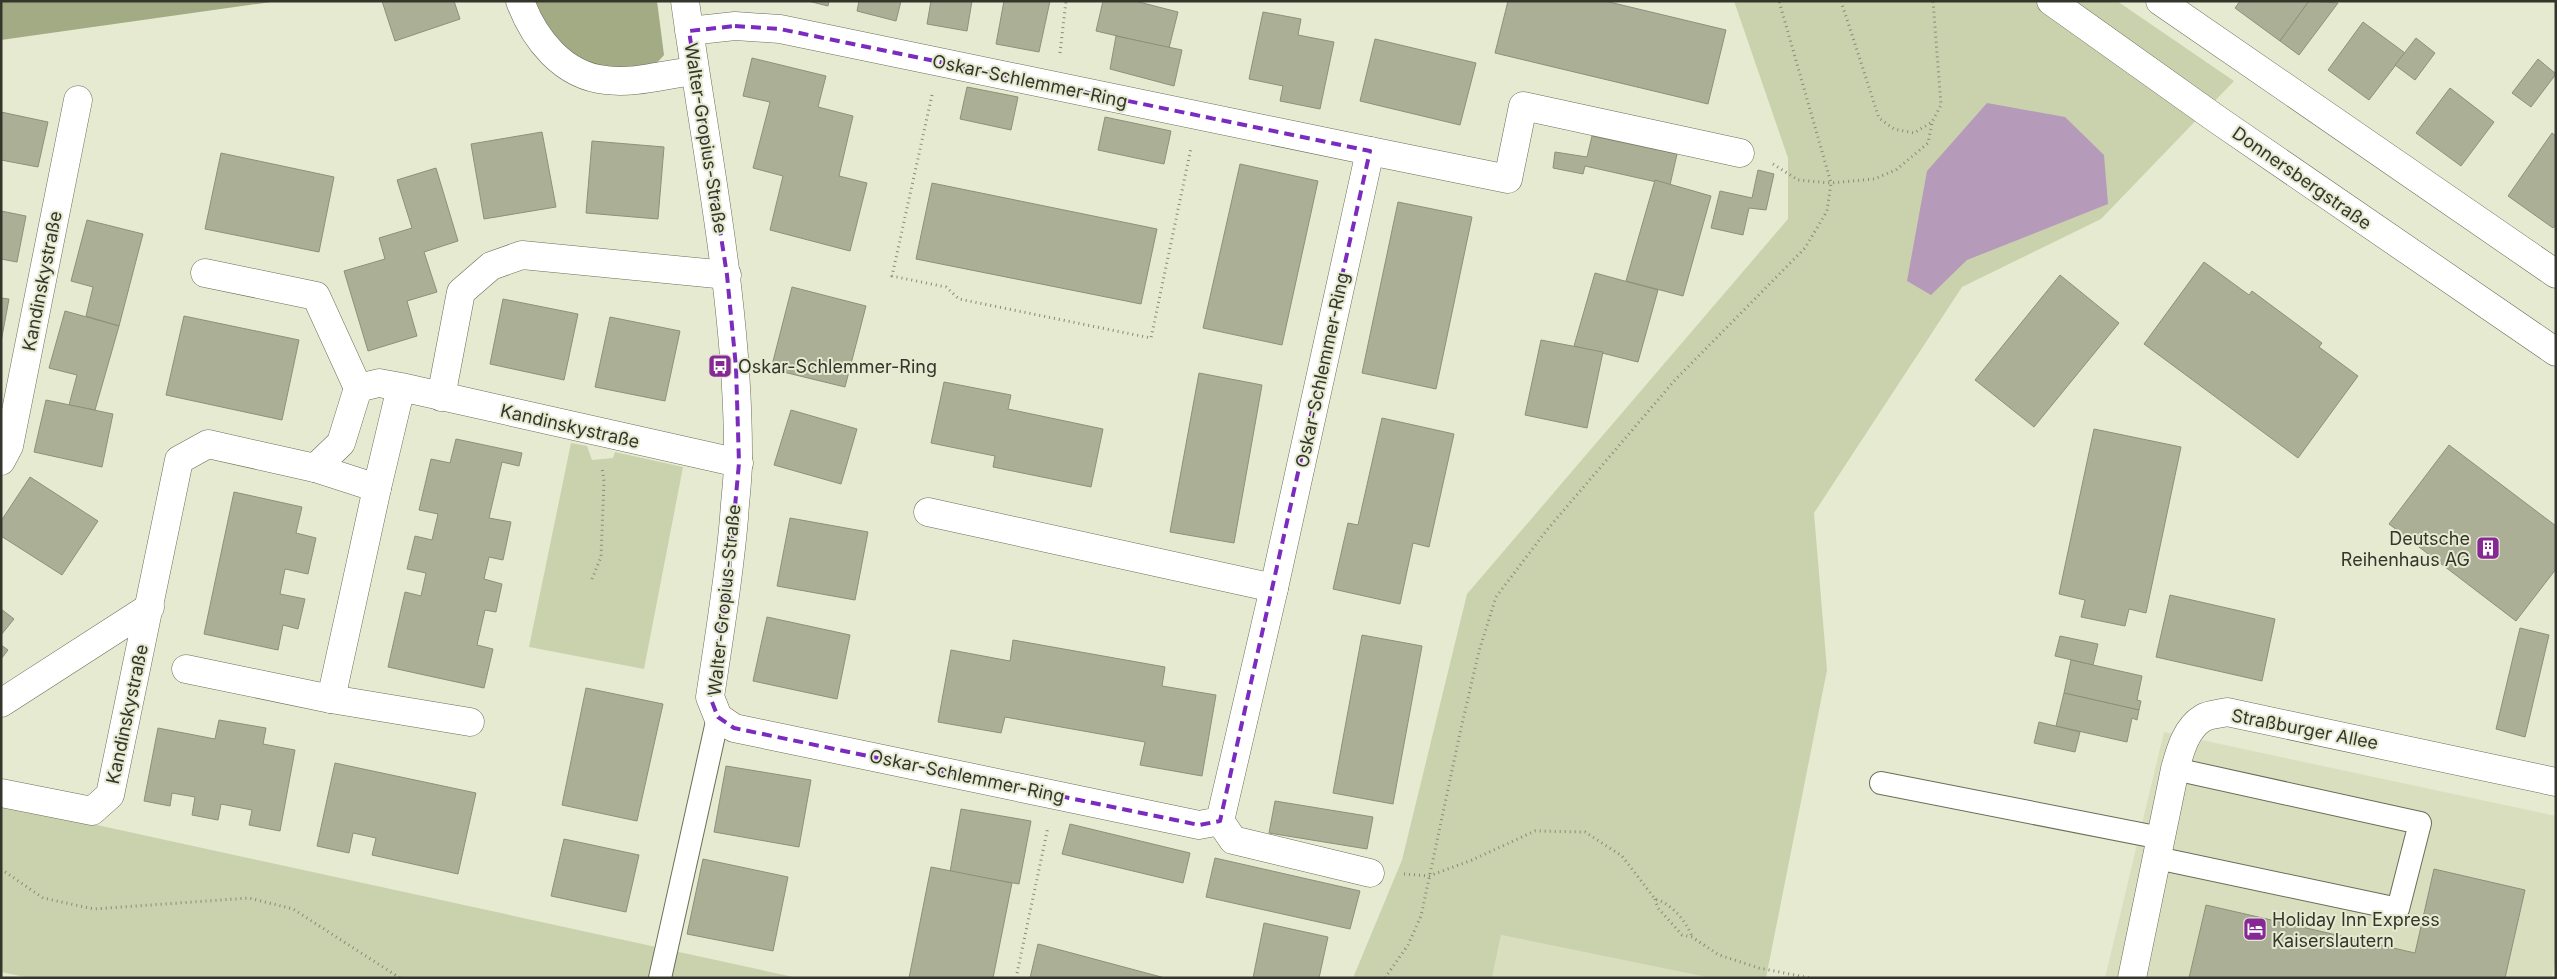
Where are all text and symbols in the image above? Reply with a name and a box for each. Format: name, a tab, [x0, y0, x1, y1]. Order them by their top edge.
street label: Walter-Gropius-Straße	[681, 41, 731, 235]
street label: Oskar-Schlemmer-Ring	[931, 50, 1129, 112]
street label: Donnersbergstraße	[2229, 122, 2375, 234]
street label: Kandinskystraße	[18, 209, 66, 353]
street label: Oskar-Schlemmer-Ring	[1291, 271, 1353, 469]
bus stop icon: Oskar-Schlemmer-Ring	[707, 353, 733, 379]
place label: Oskar-Schlemmer-Ring	[738, 356, 937, 377]
street label: Kandinskystraße	[498, 400, 642, 452]
street label: Walter-Gropius-Straße	[703, 503, 745, 697]
place label: Deutsche Reihenhaus AG	[2341, 528, 2470, 570]
building icon: Deutsche Reihenhaus AG	[2475, 535, 2501, 561]
street label: Kandinskystraße	[102, 642, 152, 786]
street label: Straßburger Allee	[2230, 704, 2380, 754]
street label: Oskar-Schlemmer-Ring	[868, 745, 1066, 807]
place label: Holiday Inn Express Kaiserslautern	[2272, 909, 2440, 951]
hotel icon: Holiday Inn Express Kaiserslautern	[2242, 916, 2268, 942]

